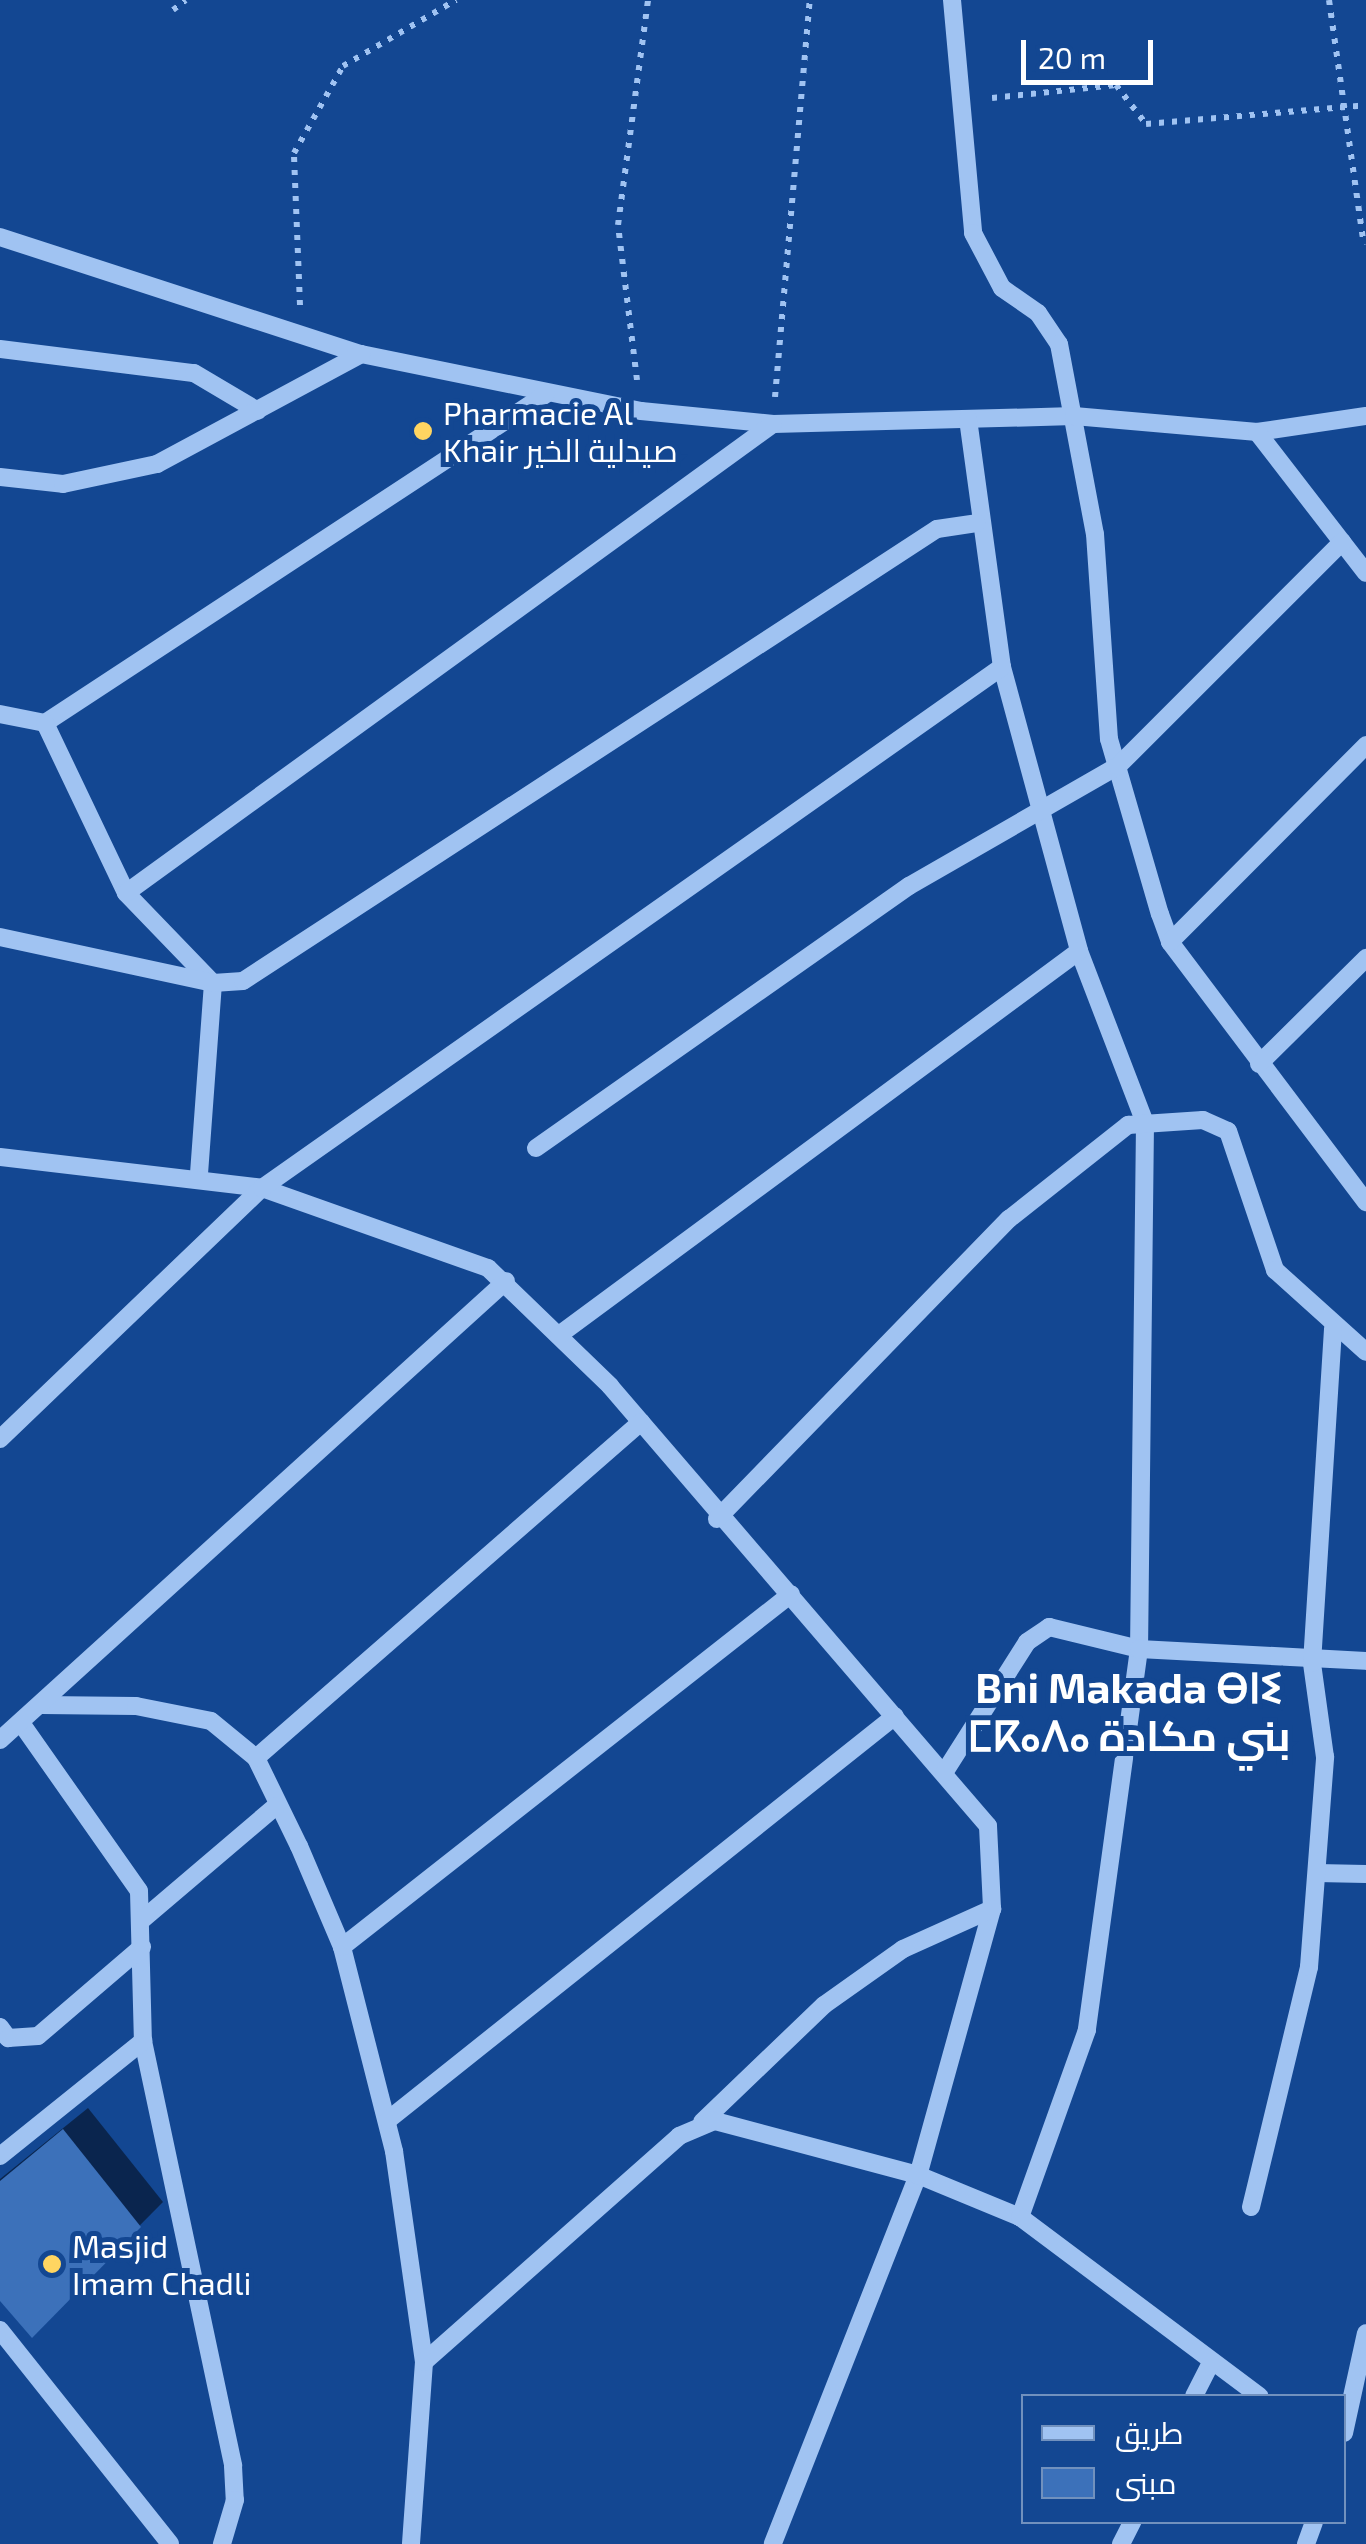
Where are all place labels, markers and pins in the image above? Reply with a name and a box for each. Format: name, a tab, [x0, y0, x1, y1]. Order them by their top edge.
place label: Pharmacie Al Khair صيدلية الخير	[443, 394, 678, 469]
marker: Pharmacie Al Khair صيدلية الخير	[412, 420, 434, 442]
place label: Masjid Imam Chadli	[72, 2227, 251, 2302]
marker: Masjid Imam Chadli	[41, 2253, 63, 2275]

